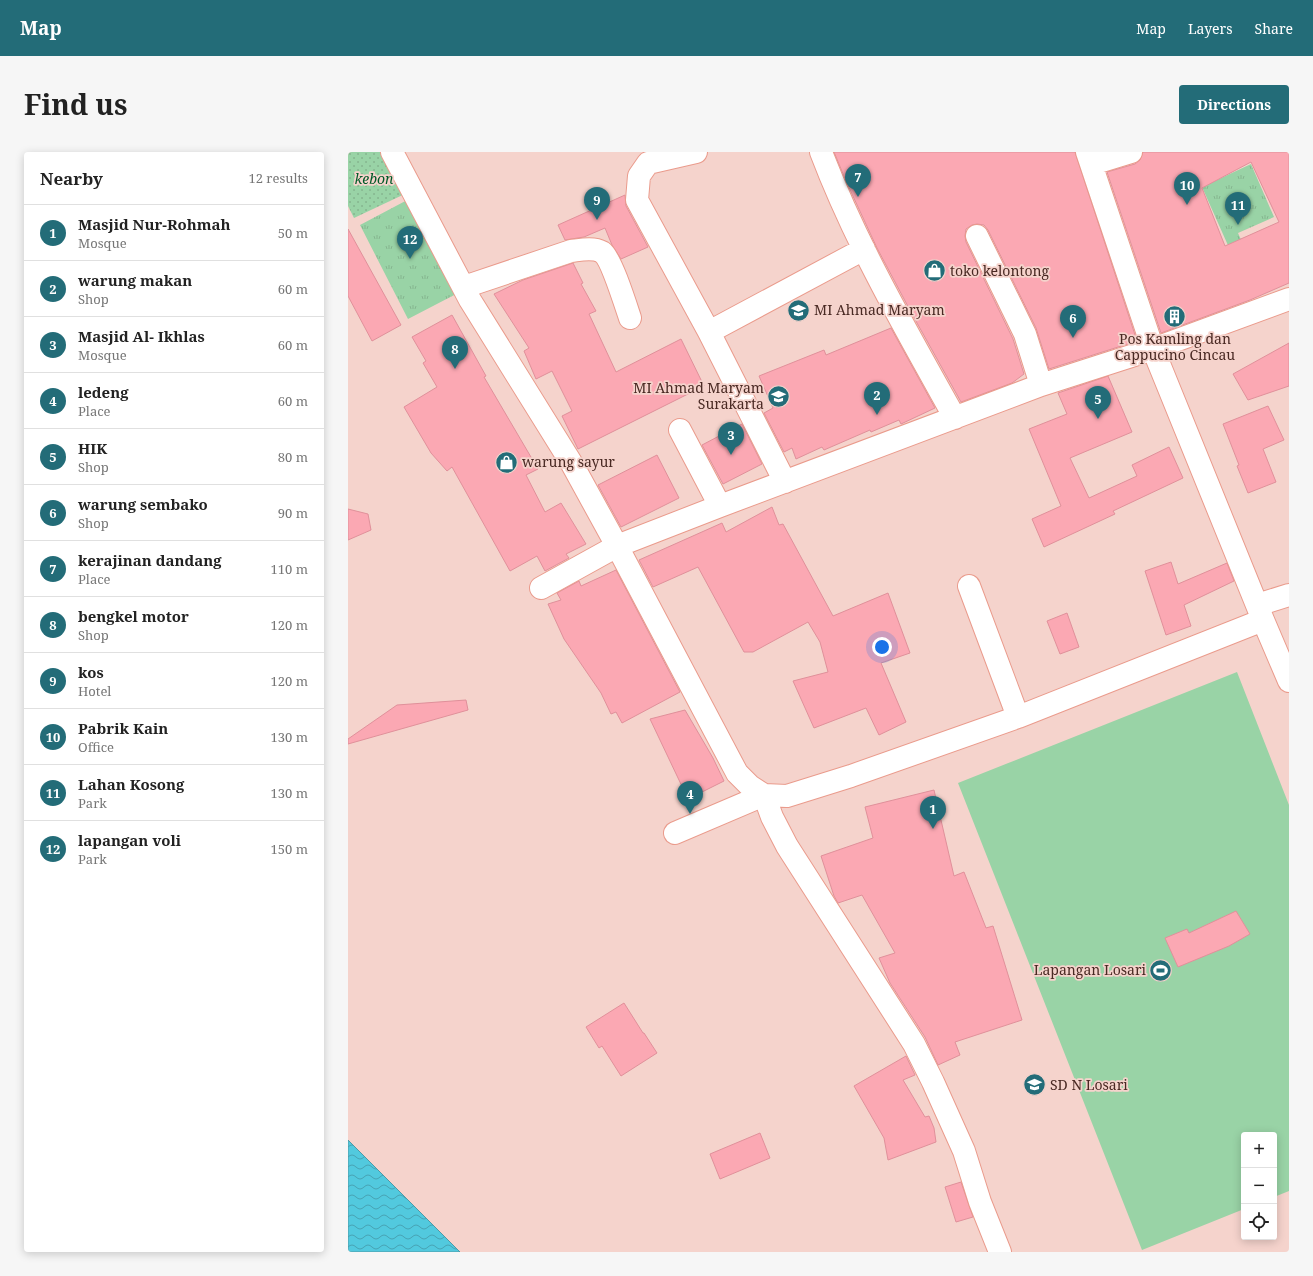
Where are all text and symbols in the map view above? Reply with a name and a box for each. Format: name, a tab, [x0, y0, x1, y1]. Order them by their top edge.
text: Map	[20, 15, 62, 41]
text: Map	[1136, 19, 1166, 38]
text: Layers	[1188, 19, 1233, 38]
text: Share	[1255, 19, 1293, 38]
text: Find us	[24, 85, 128, 123]
button: Directions	[1179, 85, 1289, 124]
pin: 7	[845, 164, 871, 197]
text: Nearby	[40, 167, 103, 190]
text: 12 results	[248, 169, 308, 187]
park label: kebon	[355, 169, 394, 188]
pin: 10	[1174, 172, 1200, 205]
pin: 9	[584, 187, 610, 220]
pin: 11	[1225, 192, 1251, 225]
text: Masjid Nur-Rohmah	[78, 214, 231, 234]
text: 1	[49, 224, 57, 242]
text: 50 m	[278, 224, 308, 242]
pin: 12	[397, 226, 423, 259]
text: Mosque	[78, 234, 127, 252]
shop icon: toko kelontong	[922, 258, 948, 284]
place label: toko kelontong	[950, 261, 1050, 280]
text: warung makan	[78, 270, 192, 290]
text: 2	[49, 280, 57, 298]
text: 60 m	[278, 280, 308, 298]
text: Shop	[78, 290, 109, 308]
school or university icon: MI Ahmad Maryam	[785, 297, 811, 323]
place label: MI Ahmad Maryam	[814, 300, 945, 319]
building icon: Pos Kamling dan Cappucino Cincau	[1162, 304, 1188, 330]
pin: 6	[1060, 305, 1086, 338]
text: Masjid Al- Ikhlas	[78, 326, 205, 346]
place label: Pos Kamling dan Cappucino Cincau	[1115, 329, 1235, 364]
text: 3	[49, 336, 57, 354]
text: 60 m	[278, 336, 308, 354]
pin: 8	[442, 336, 468, 369]
text: Mosque	[78, 346, 127, 364]
place label: MI Ahmad Maryam Surakarta	[633, 378, 764, 413]
text: ledeng	[78, 382, 129, 402]
pin: 2	[864, 382, 890, 415]
school or university icon: MI Ahmad Maryam Surakarta	[766, 383, 792, 409]
pin: 5	[1085, 386, 1111, 419]
text: 4	[49, 392, 57, 410]
text: 60 m	[278, 392, 308, 410]
text: Place	[78, 402, 111, 420]
pin: 3	[718, 422, 744, 455]
text: HIK	[78, 438, 107, 458]
text: 5	[49, 448, 57, 466]
text: 80 m	[278, 448, 308, 466]
shop icon: warung sayur	[493, 449, 519, 475]
place label: warung sayur	[522, 452, 615, 471]
text: Shop	[78, 458, 109, 476]
text: warung sembako	[78, 494, 208, 514]
text: 6	[49, 504, 57, 522]
text: 90 m	[278, 504, 308, 522]
text: Shop	[78, 514, 109, 532]
text: kerajinan dandang	[78, 550, 222, 570]
text: 7	[49, 560, 57, 578]
text: 110 m	[271, 560, 308, 578]
text: Place	[78, 570, 111, 588]
text: bengkel motor	[78, 606, 189, 626]
text: 8	[49, 616, 57, 634]
text: 120 m	[271, 616, 308, 634]
text: Shop	[78, 626, 109, 644]
your location	[872, 637, 892, 657]
text: kos	[78, 662, 104, 682]
text: 9	[49, 672, 57, 690]
text: 120 m	[271, 672, 308, 690]
text: Hotel	[78, 682, 111, 700]
text: Pabrik Kain	[78, 718, 168, 738]
text: 10	[46, 728, 60, 746]
text: 130 m	[271, 728, 308, 746]
text: Office	[78, 738, 114, 756]
text: Lahan Kosong	[78, 774, 184, 794]
pin: 4	[677, 781, 703, 814]
text: 11	[46, 784, 60, 802]
text: 130 m	[271, 784, 308, 802]
text: Park	[78, 794, 107, 812]
pin: 1	[920, 796, 946, 829]
text: lapangan voli	[78, 830, 181, 850]
text: 12	[46, 840, 60, 858]
text: 150 m	[271, 840, 308, 858]
text: Park	[78, 850, 107, 868]
sports icon: Lapangan Losari	[1148, 957, 1174, 983]
place label: Lapangan Losari	[1034, 960, 1147, 979]
school or university icon: SD N Losari	[1022, 1072, 1048, 1098]
place label: SD N Losari	[1050, 1075, 1128, 1094]
map controls	[1241, 1132, 1277, 1240]
button: +	[1241, 1132, 1277, 1168]
button: −	[1241, 1168, 1277, 1204]
button: locate	[1241, 1204, 1277, 1240]

